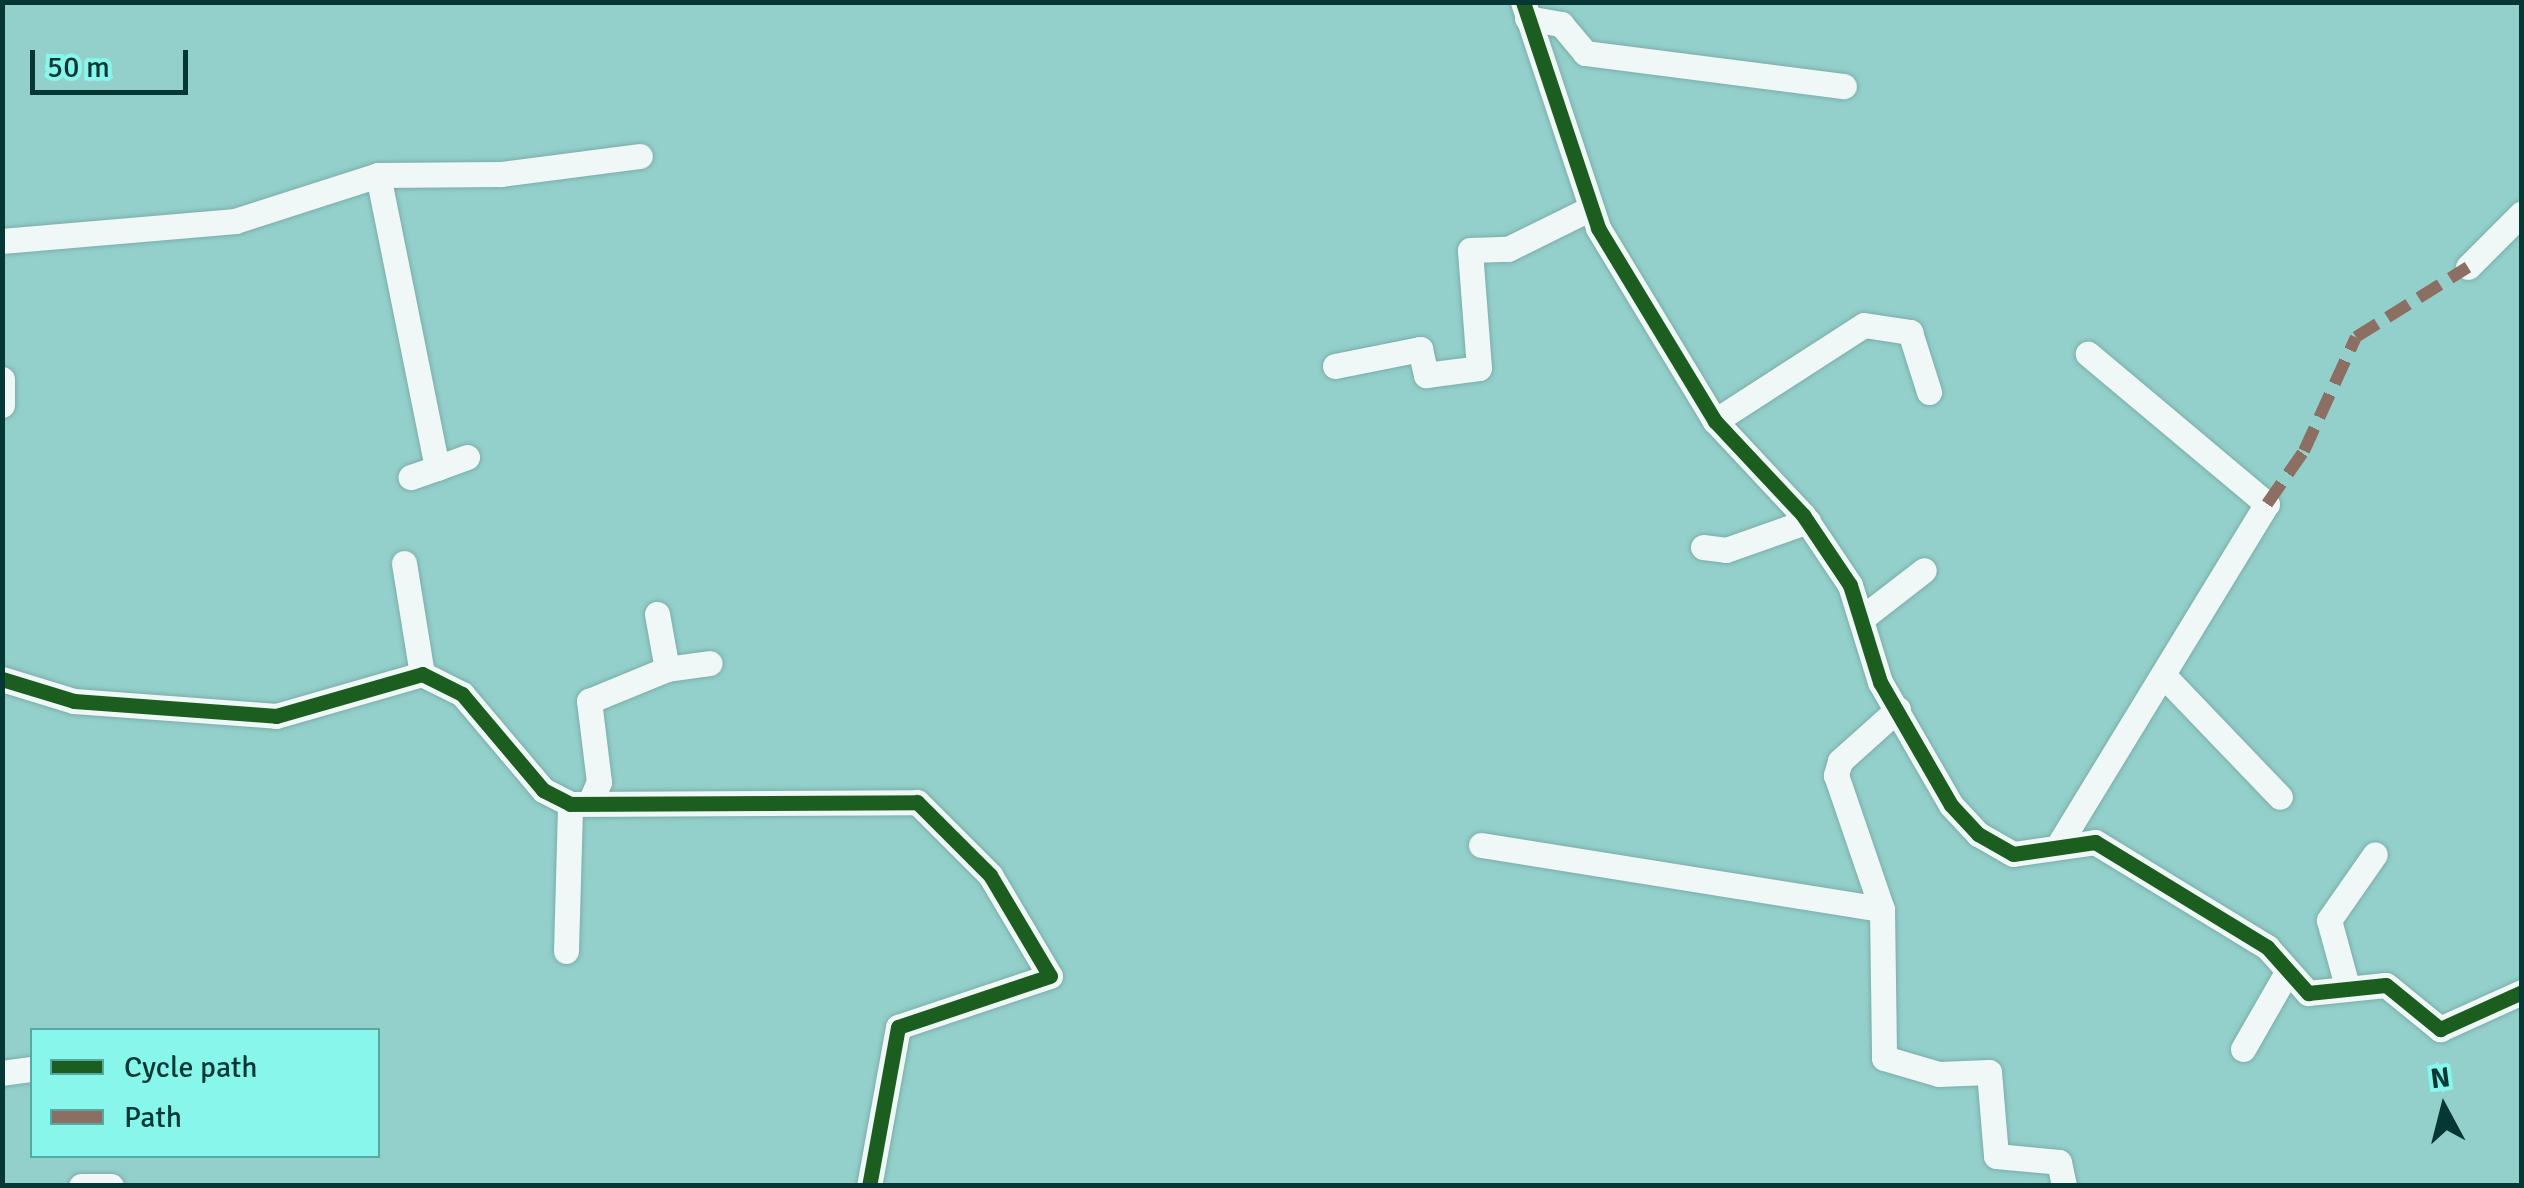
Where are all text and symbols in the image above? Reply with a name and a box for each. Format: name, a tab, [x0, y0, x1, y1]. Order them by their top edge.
scale bar	[35, 30, 192, 92]
text: 50 m	[47, 49, 110, 86]
legend	[30, 1028, 380, 1158]
text: Cycle path	[124, 1049, 258, 1086]
north arrow	[2394, 1058, 2494, 1158]
text: N	[2429, 1060, 2452, 1096]
text: Path	[124, 1099, 182, 1136]

